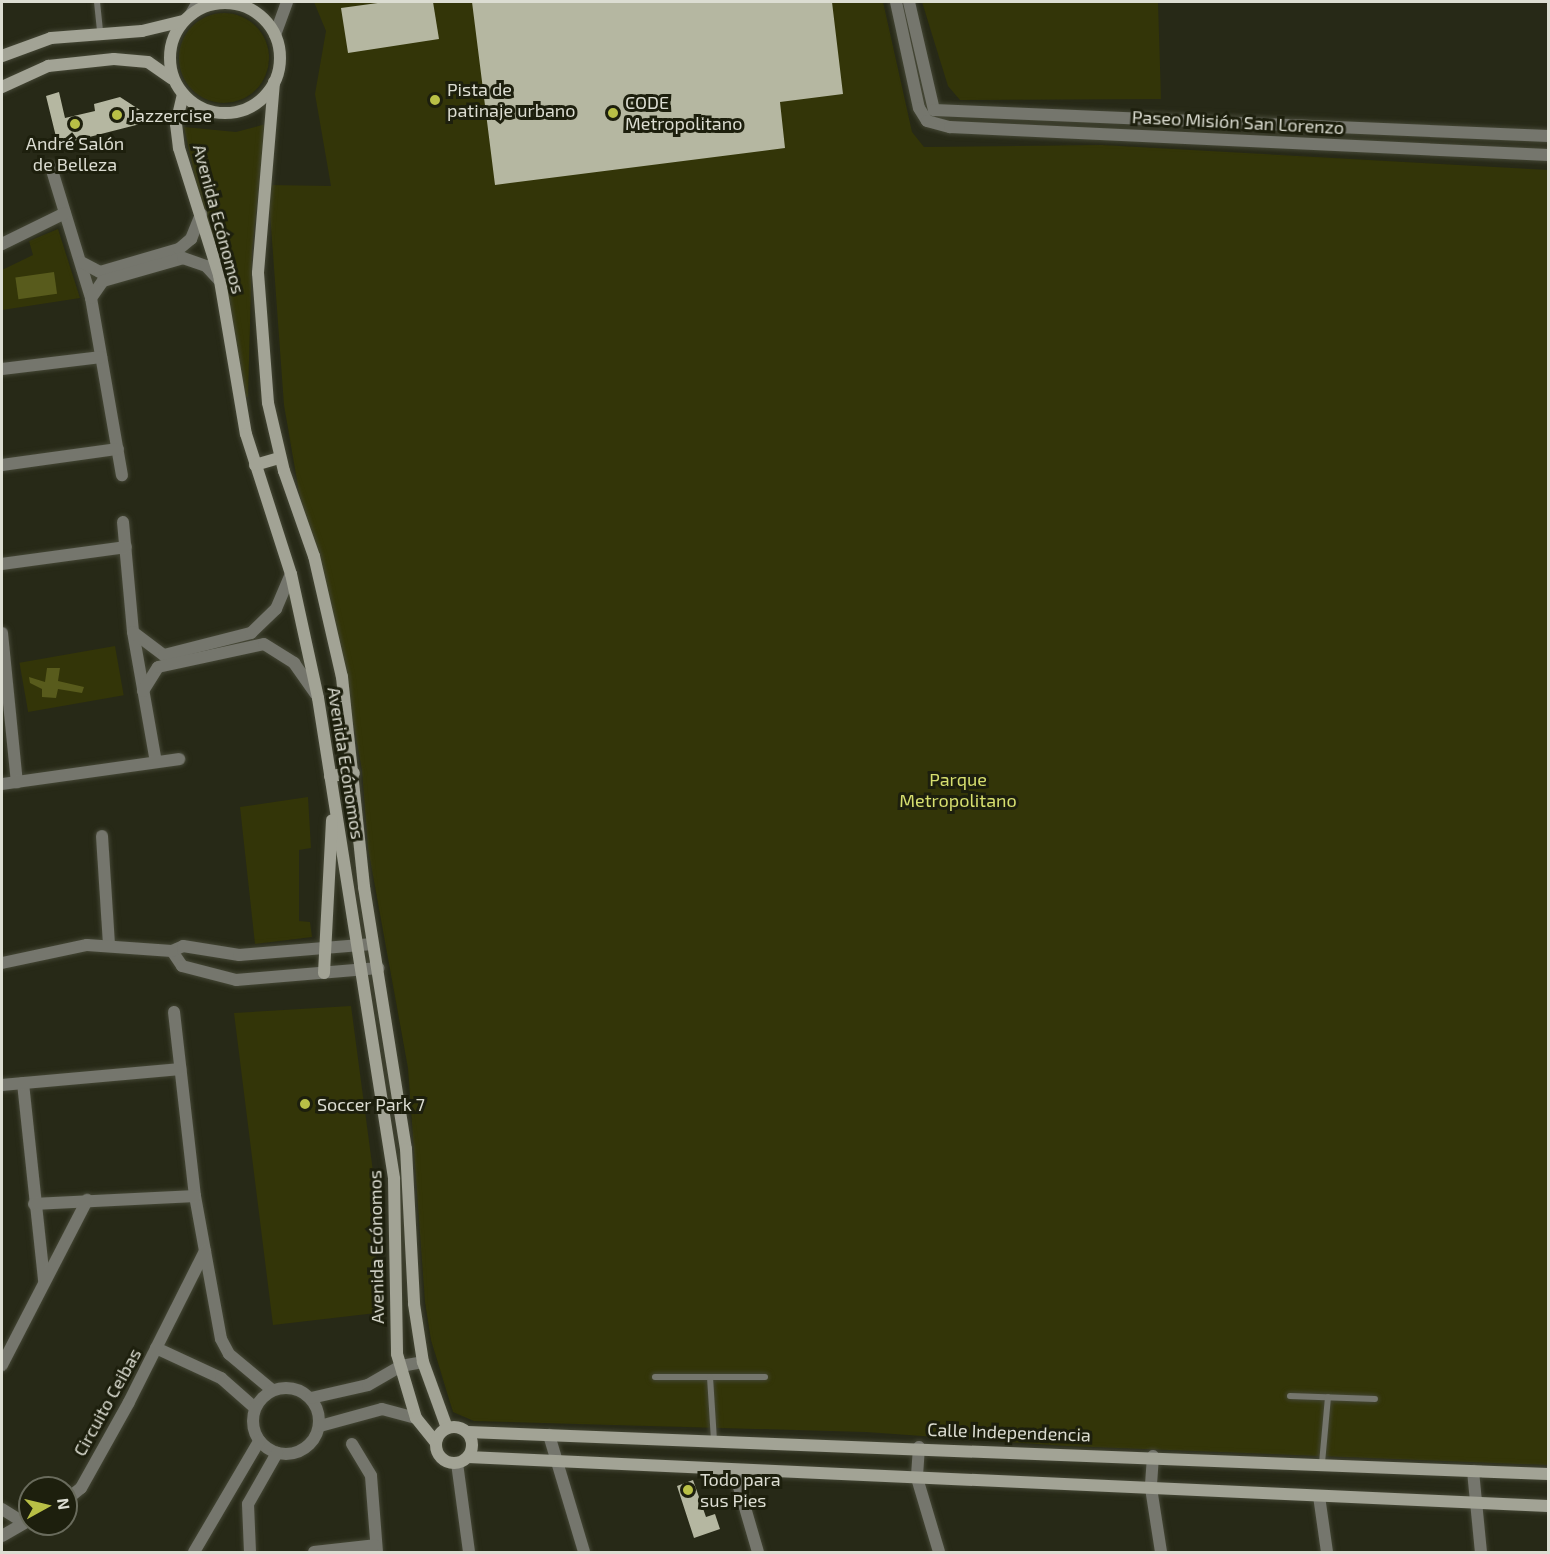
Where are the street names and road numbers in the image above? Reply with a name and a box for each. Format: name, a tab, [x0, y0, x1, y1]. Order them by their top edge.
street label: Paseo Misión San Lorenzo	[1131, 106, 1345, 138]
street label: Avenida Ecónomos	[189, 142, 249, 296]
street label: Avenida Ecónomos	[323, 685, 369, 841]
street label: Avenida Ecónomos	[364, 1170, 388, 1324]
street label: Circuito Ceibas	[68, 1344, 146, 1460]
street label: Calle Independencia	[927, 1418, 1091, 1446]

